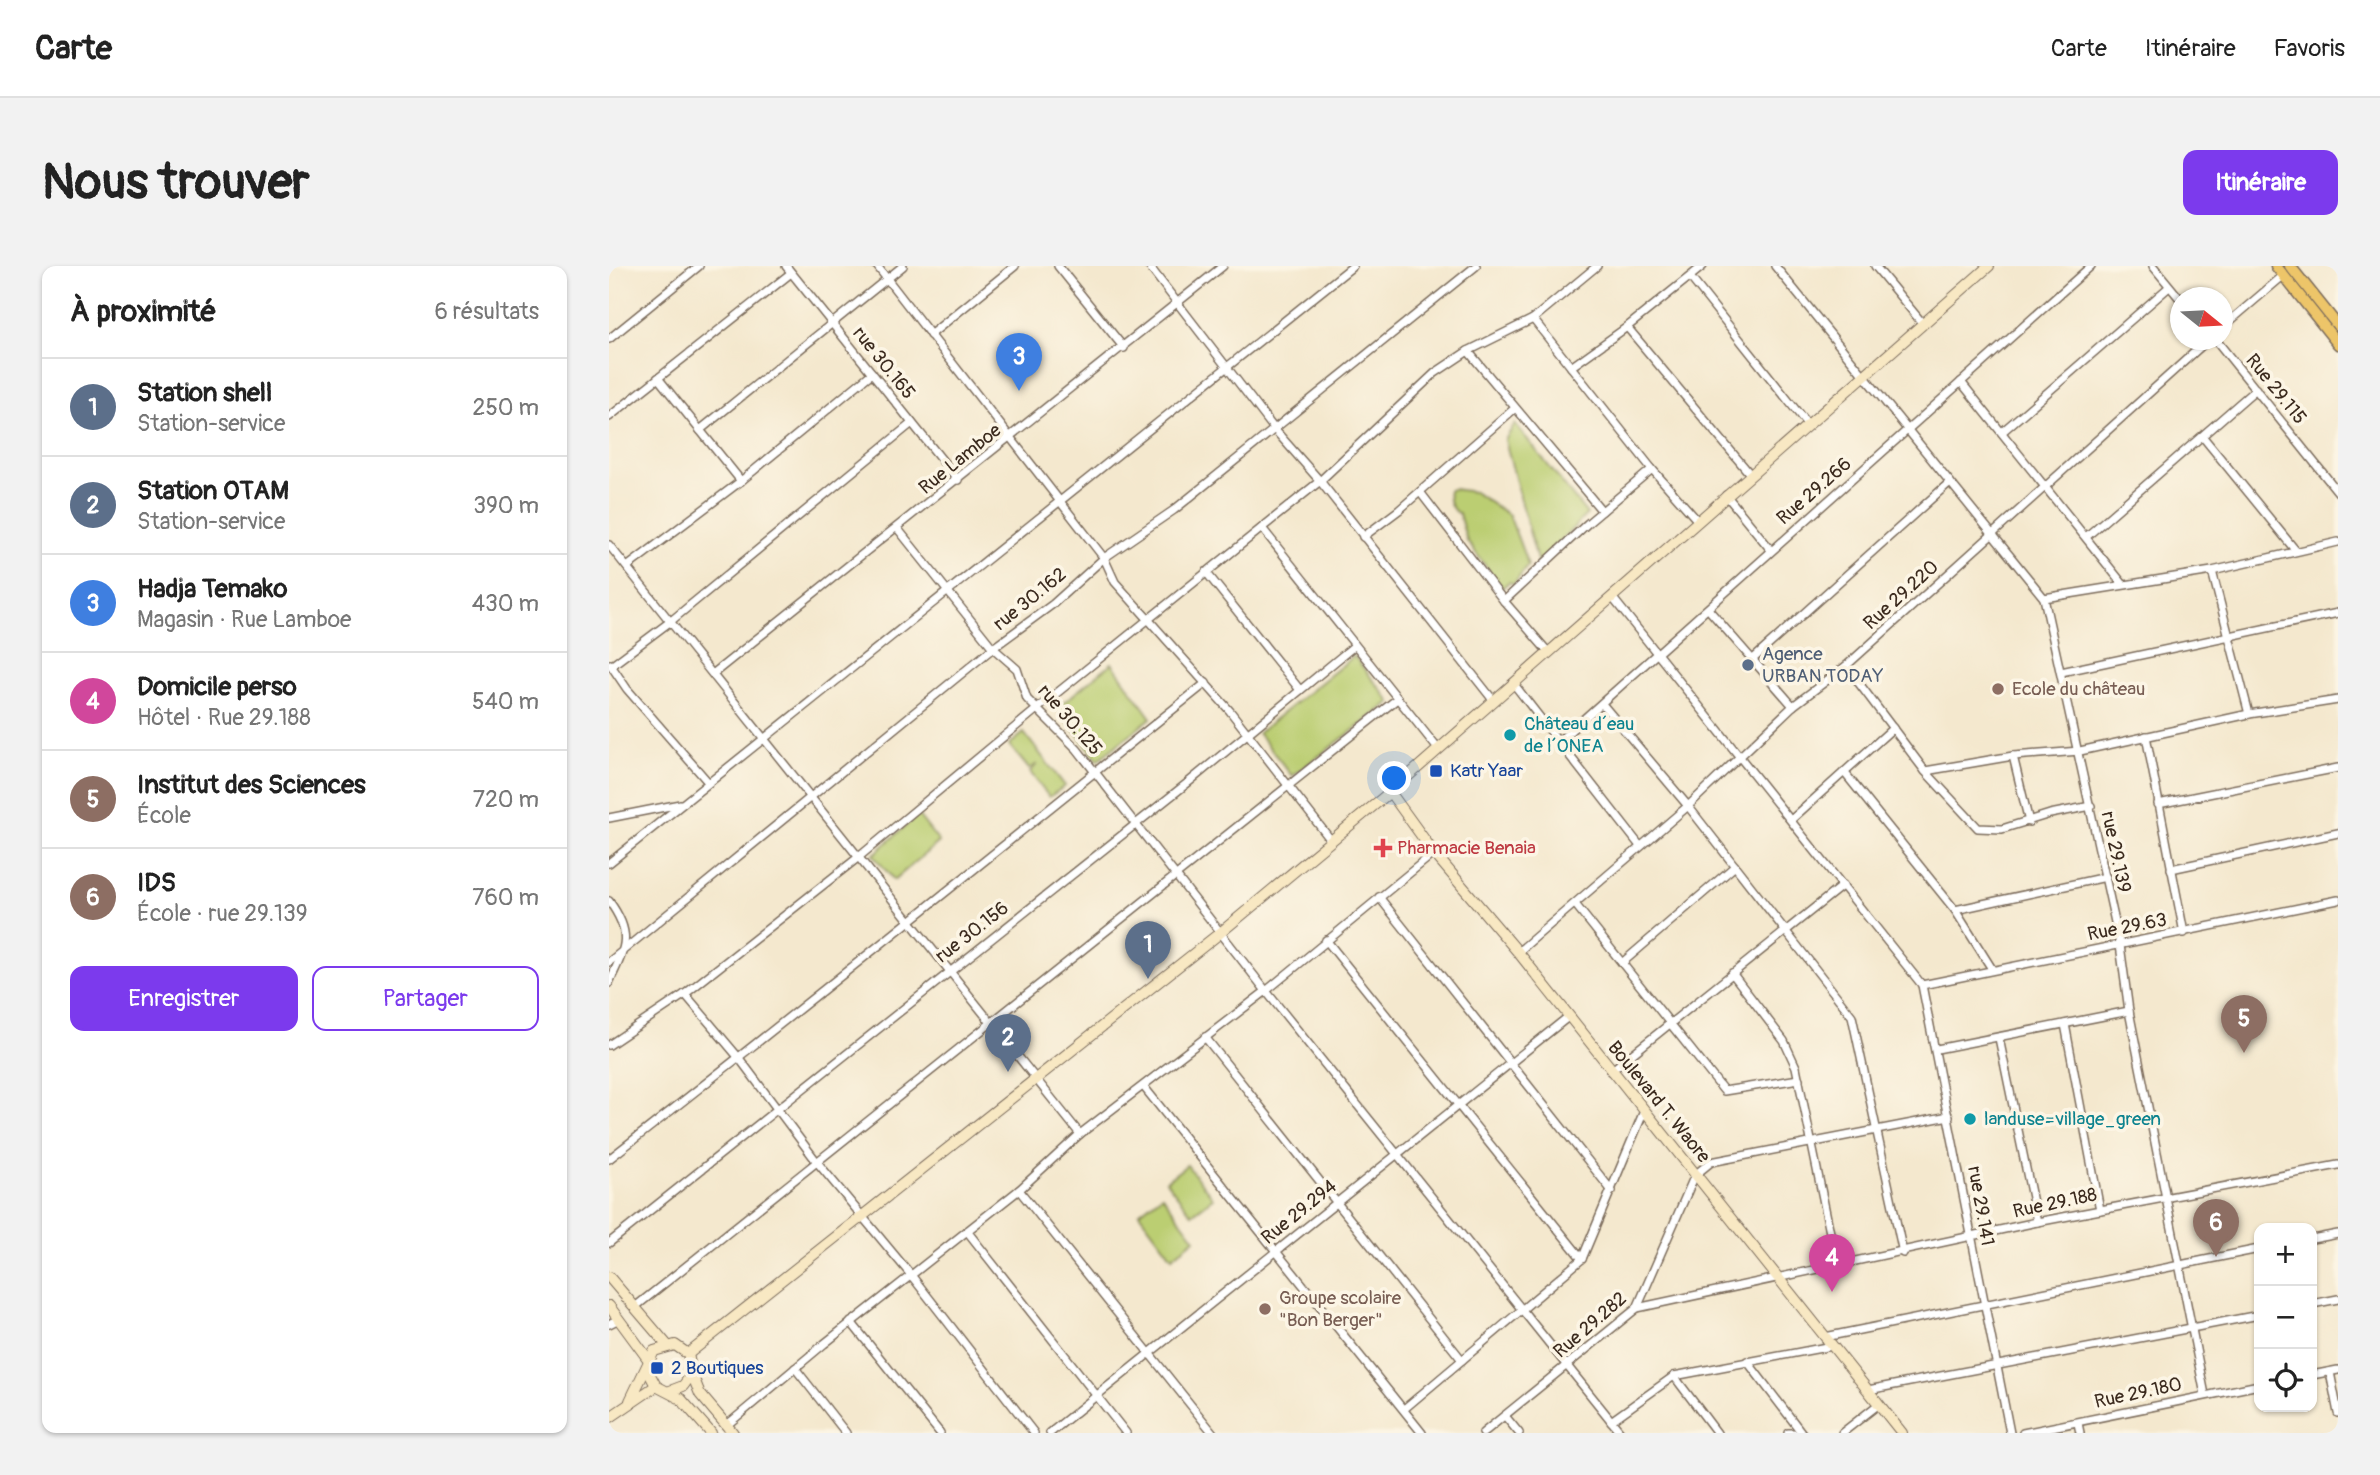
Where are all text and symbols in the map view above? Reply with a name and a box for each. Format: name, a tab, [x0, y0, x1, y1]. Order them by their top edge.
text: Carte	[35, 28, 112, 69]
text: Carte	[2051, 34, 2107, 63]
text: Itinéraire	[2145, 34, 2236, 63]
text: Favoris	[2274, 34, 2345, 63]
button: Itinéraire	[2183, 150, 2338, 215]
text: Nous trouver	[42, 152, 310, 213]
north arrow	[2170, 287, 2233, 350]
text: À proximité	[70, 293, 216, 330]
text: 6 résultats	[434, 297, 539, 326]
street label: rue 30.165	[848, 322, 920, 404]
pin: 3	[996, 333, 1042, 391]
street label: Rue 29.115	[2240, 349, 2312, 429]
text: Station shell	[137, 377, 272, 409]
text: 1	[89, 393, 98, 422]
text: 250 m	[473, 393, 539, 422]
text: Station-service	[137, 409, 285, 438]
street label: Rue Lamboe	[914, 418, 1007, 500]
street label: Rue 29.266	[1772, 452, 1856, 530]
text: Station OTAM	[137, 475, 289, 507]
text: 2	[87, 491, 99, 520]
text: 390 m	[473, 491, 539, 520]
text: Station-service	[137, 507, 285, 536]
street label: Rue 29.220	[1858, 555, 1944, 635]
street label: rue 30.162	[989, 562, 1071, 636]
text: Hadja Temako	[137, 573, 287, 605]
text: 3	[87, 589, 99, 618]
text: 430 m	[472, 589, 539, 618]
text: Magasin · Rue Lamboe	[137, 605, 351, 634]
place label: Agence URBAN TODAY	[1762, 642, 1884, 688]
marker: Agence URBAN TODAY	[1740, 657, 1756, 673]
text: Domicile perso	[137, 671, 297, 703]
place label: Ecole du château	[2012, 677, 2145, 701]
street label: rue 30.125	[1033, 680, 1107, 760]
marker: Ecole du château	[1990, 681, 2006, 697]
text: 4	[86, 687, 100, 716]
text: 540 m	[472, 687, 539, 716]
text: Hôtel · Rue 29.188	[137, 703, 311, 732]
place label: Château d´eau de l´ONEA	[1524, 712, 1634, 758]
marker: Château d´eau de l´ONEA	[1502, 727, 1518, 743]
place label: Katr Yaar	[1450, 759, 1523, 783]
your location	[1377, 761, 1411, 795]
marker: Katr Yaar	[1428, 763, 1444, 779]
text: Institut des Sciences	[137, 769, 366, 801]
text: 5	[87, 785, 99, 814]
text: 720 m	[473, 785, 539, 814]
text: École	[137, 801, 191, 830]
street label: rue 29.139	[2096, 809, 2136, 895]
place label: Pharmacie Benaia	[1397, 836, 1536, 860]
marker: Pharmacie Benaia	[1375, 840, 1391, 856]
text: IDS	[137, 867, 176, 899]
text: 6	[86, 883, 100, 912]
text: 760 m	[472, 883, 539, 912]
street label: rue 30.156	[931, 896, 1013, 968]
text: École · rue 29.139	[137, 899, 308, 928]
street label: Rue 29.63	[2085, 908, 2169, 946]
pin: 1	[1125, 921, 1171, 979]
button: Enregistrer	[70, 966, 298, 1031]
button: Partager	[312, 966, 539, 1031]
pin: 5	[2221, 995, 2267, 1053]
pin: 2	[985, 1014, 1031, 1072]
street label: Boulevard T. Waore	[1602, 1036, 1716, 1168]
place label: landuse=village_green	[1984, 1107, 2161, 1131]
marker: landuse=village_green	[1962, 1111, 1978, 1127]
street label: rue 29.141	[1962, 1164, 2000, 1248]
street label: Rue 29.294	[1256, 1174, 1342, 1250]
street label: Rue 29.188	[2011, 1182, 2099, 1224]
pin: 6	[2193, 1199, 2239, 1257]
map controls	[2254, 1223, 2317, 1412]
button: +	[2254, 1223, 2317, 1286]
pin: 4	[1809, 1234, 1855, 1292]
place label: Groupe scolaire "Bon Berger"	[1279, 1286, 1402, 1332]
button: −	[2254, 1286, 2317, 1349]
street label: Rue 29.282	[1548, 1287, 1632, 1363]
marker: Groupe scolaire "Bon Berger"	[1257, 1301, 1273, 1317]
button: locate	[2254, 1349, 2317, 1412]
place label: 2 Boutiques	[671, 1356, 764, 1380]
marker: 2 Boutiques	[649, 1360, 665, 1376]
street label: Rue 29.180	[2092, 1372, 2184, 1414]

